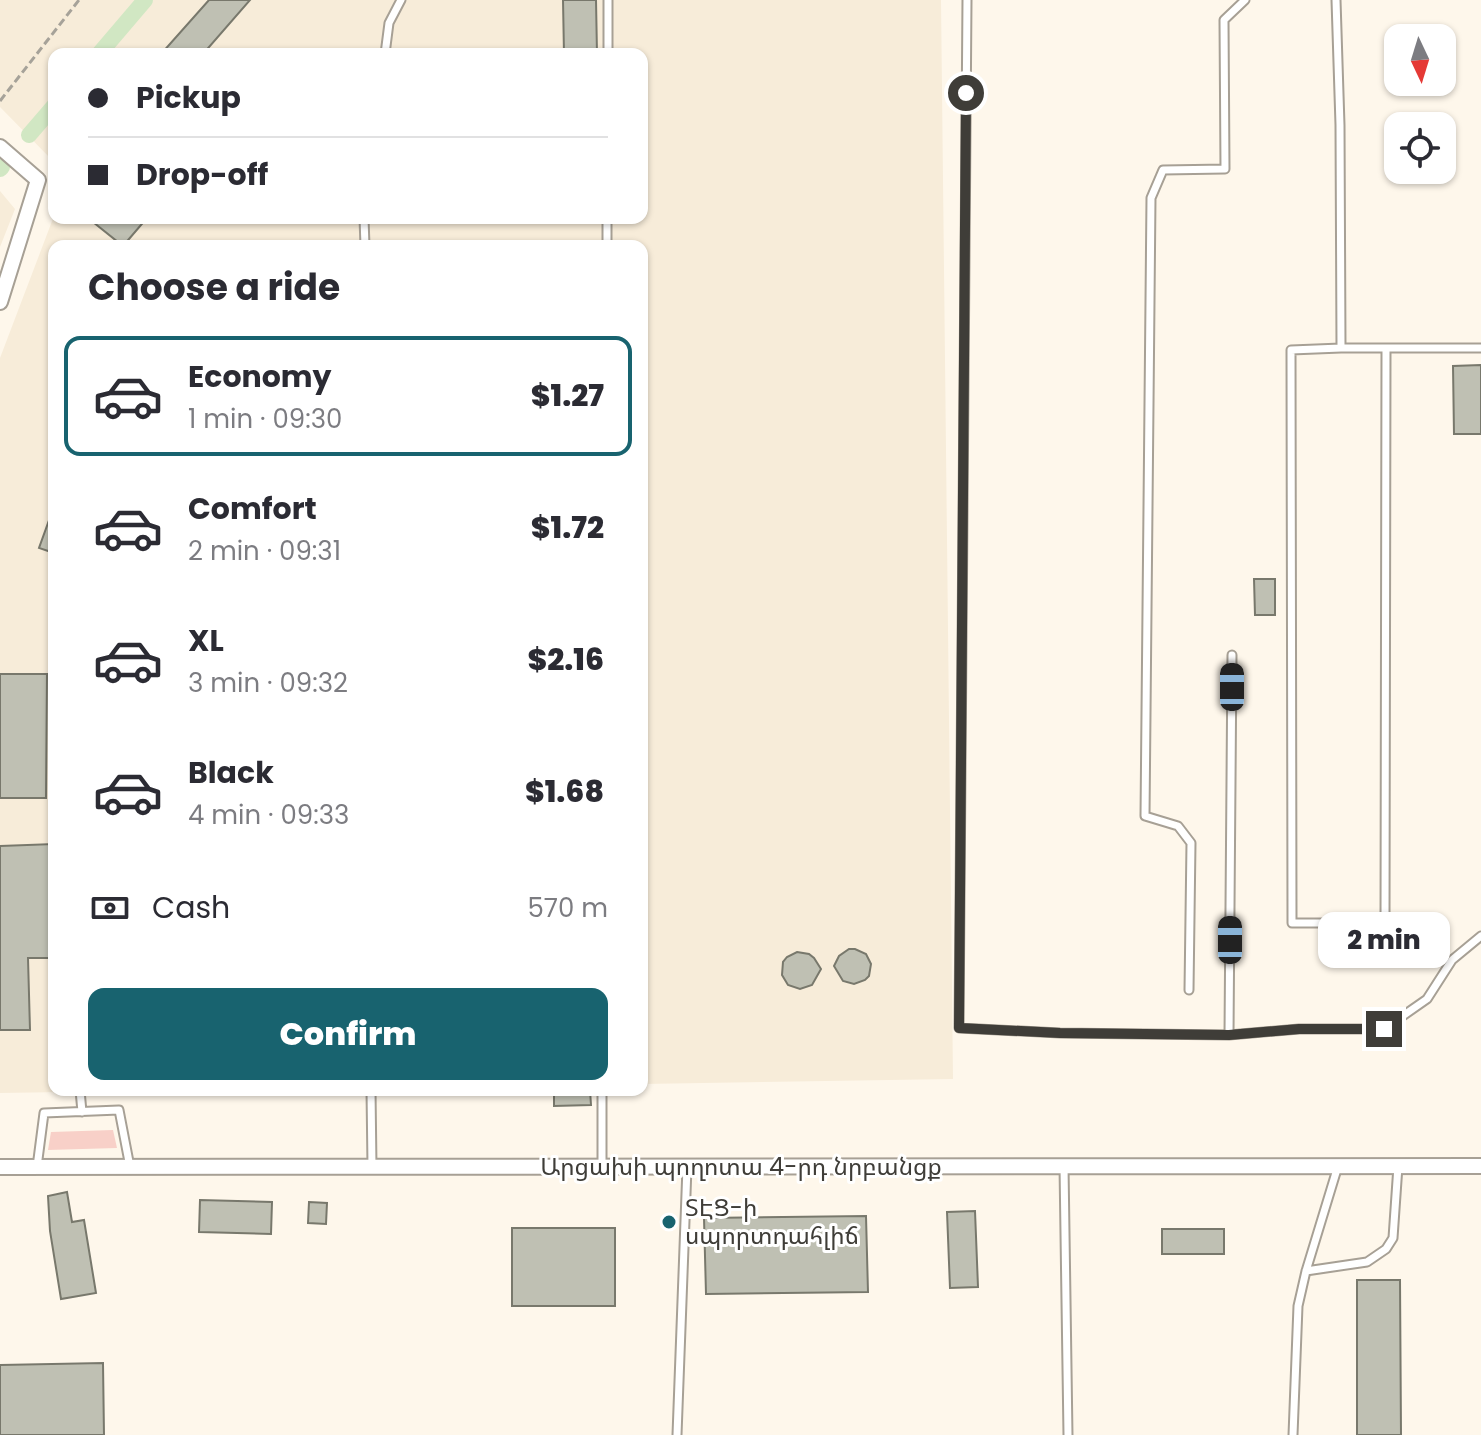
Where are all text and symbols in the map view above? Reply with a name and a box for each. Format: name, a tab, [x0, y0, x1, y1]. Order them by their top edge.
north arrow	[1384, 24, 1456, 96]
map controls	[1384, 24, 1456, 184]
route start	[948, 75, 984, 111]
text: Pickup	[136, 76, 241, 119]
button: locate	[1384, 112, 1456, 184]
text: Drop-off	[136, 153, 268, 196]
text: Choose a ride	[88, 262, 340, 313]
text: Economy	[188, 355, 332, 398]
icon: car	[92, 360, 164, 432]
text: $1.27	[531, 374, 604, 417]
text: 1 min · 09:30	[188, 401, 342, 437]
text: Comfort	[188, 487, 317, 530]
icon: car	[92, 492, 164, 564]
text: $1.72	[531, 506, 604, 549]
text: 2 min · 09:31	[188, 533, 341, 569]
text: XL	[188, 619, 224, 662]
icon: car	[92, 624, 164, 696]
text: $2.16	[527, 638, 604, 681]
car	[1220, 663, 1244, 711]
text: 3 min · 09:32	[188, 665, 348, 701]
text: Black	[188, 751, 274, 794]
icon: car	[92, 756, 164, 828]
text: $1.68	[525, 770, 604, 813]
text: 4 min · 09:33	[188, 797, 349, 833]
icon: cash	[88, 886, 132, 930]
text: Cash	[152, 886, 230, 929]
text: 570 m	[527, 890, 608, 926]
callout: 2 min	[1318, 913, 1450, 969]
car	[1218, 916, 1242, 964]
text: 2 min	[1347, 922, 1421, 958]
button: Confirm	[88, 988, 608, 1080]
route end	[1366, 1011, 1402, 1047]
street label: Արցախի պողոտա 4-րդ նրբանցք	[540, 1150, 942, 1183]
place label: ՏԷՑ-ի սպորտդահլիճ	[685, 1191, 858, 1252]
marker: ՏԷՑ-ի սպորտդահլիճ	[660, 1213, 678, 1231]

